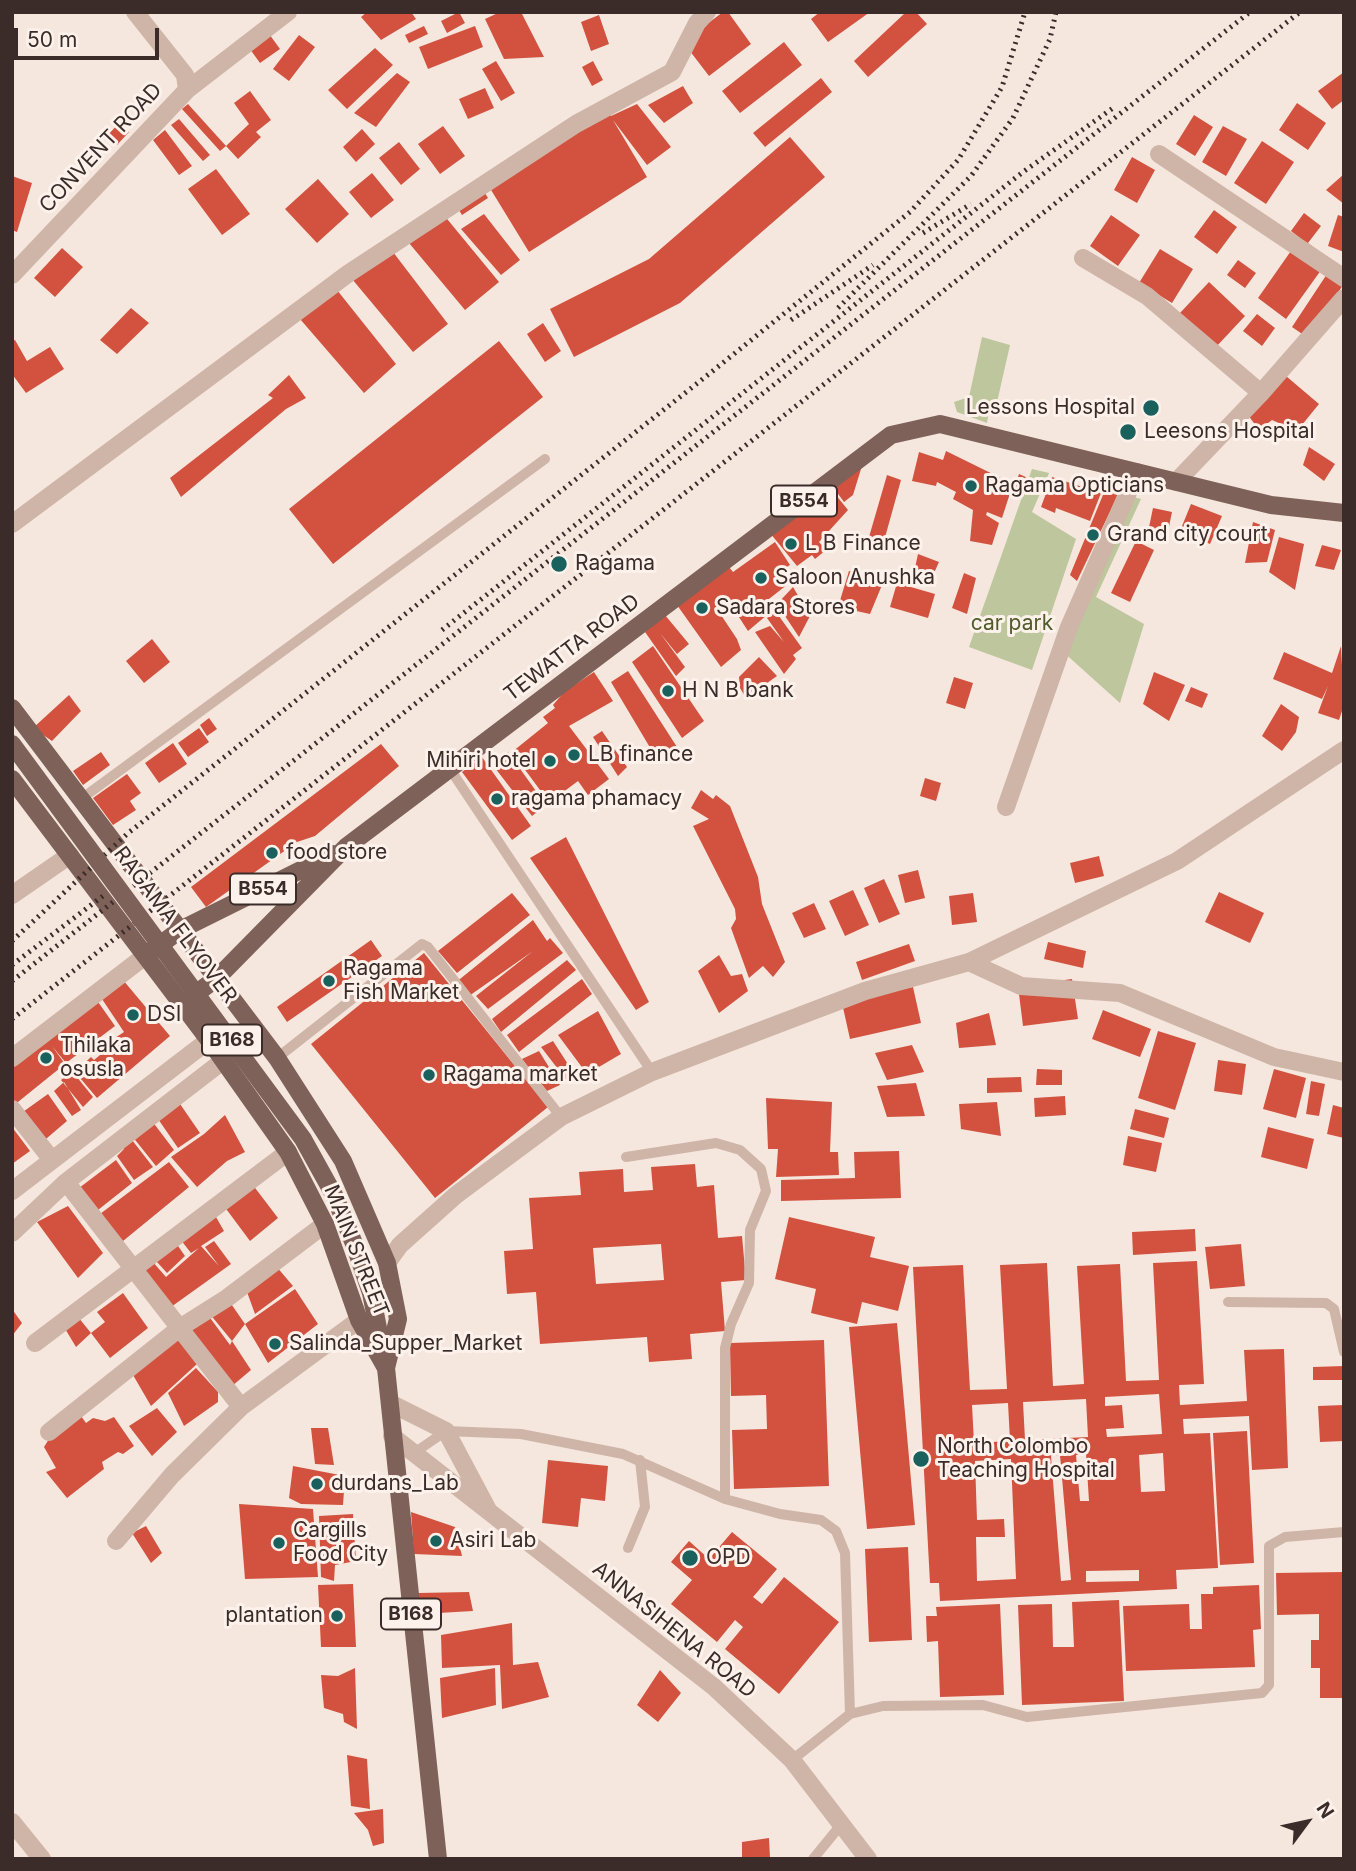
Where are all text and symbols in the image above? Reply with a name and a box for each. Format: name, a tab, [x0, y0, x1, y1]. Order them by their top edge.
scale bar	[18, 14, 163, 58]
text: 50 m	[27, 27, 77, 52]
street label: CONVENT ROAD	[34, 78, 168, 218]
place label: Lessons Hospital	[966, 395, 1135, 421]
marker: Lessons Hospital	[1141, 398, 1161, 418]
place label: Leesons Hospital	[1144, 419, 1315, 445]
marker: Leesons Hospital	[1118, 422, 1138, 442]
place label: Ragama Opticians	[985, 473, 1164, 499]
marker: Ragama Opticians	[963, 478, 979, 494]
road number: B554	[771, 486, 837, 516]
place label: Grand city court	[1107, 522, 1268, 548]
marker: Grand city court	[1085, 527, 1101, 543]
place label: L B Finance	[805, 531, 921, 557]
marker: L B Finance	[783, 536, 799, 552]
place label: Ragama	[575, 551, 655, 577]
marker: Ragama	[549, 554, 569, 574]
place label: Saloon Anushka	[775, 565, 935, 591]
marker: Saloon Anushka	[753, 570, 769, 586]
street label: TEWATTA ROAD	[499, 589, 645, 707]
place label: Sadara Stores	[716, 595, 855, 621]
marker: Sadara Stores	[694, 600, 710, 616]
park label: car park	[971, 611, 1053, 637]
place label: H N B bank	[682, 678, 794, 704]
marker: H N B bank	[660, 683, 676, 699]
place label: LB finance	[588, 742, 693, 768]
marker: LB finance	[566, 747, 582, 763]
place label: Mihiri hotel	[426, 748, 536, 774]
marker: Mihiri hotel	[542, 753, 558, 769]
place label: ragama phamacy	[511, 786, 682, 812]
marker: ragama phamacy	[489, 791, 505, 807]
place label: food store	[286, 840, 387, 866]
street label: RAGAMA FLYOVER	[108, 842, 242, 1008]
marker: food store	[264, 845, 280, 861]
road number: B554	[230, 874, 296, 904]
place label: Ragama Fish Market	[343, 956, 459, 1006]
marker: Ragama Fish Market	[321, 973, 337, 989]
place label: DSI	[147, 1002, 181, 1028]
marker: DSI	[125, 1007, 141, 1023]
road number: B168	[202, 1024, 262, 1056]
place label: Thilaka osusla	[60, 1033, 131, 1083]
marker: Thilaka osusla	[38, 1050, 54, 1066]
place label: Ragama market	[443, 1062, 598, 1088]
marker: Ragama market	[421, 1067, 437, 1083]
street label: MAIN STREET	[318, 1181, 394, 1321]
place label: Salinda_Supper_Market	[289, 1331, 522, 1357]
marker: Salinda_Supper_Market	[267, 1336, 283, 1352]
place label: North Colombo Teaching Hospital	[937, 1434, 1115, 1484]
marker: North Colombo Teaching Hospital	[911, 1449, 931, 1469]
place label: durdans_Lab	[331, 1471, 459, 1497]
marker: durdans_Lab	[309, 1476, 325, 1492]
place label: Cargills Food City	[293, 1518, 388, 1568]
place label: Asiri Lab	[450, 1528, 536, 1554]
marker: Asiri Lab	[428, 1533, 444, 1549]
marker: Cargills Food City	[271, 1535, 287, 1551]
place label: OPD	[706, 1545, 751, 1571]
marker: OPD	[680, 1548, 700, 1568]
street label: ANNASIHENA ROAD	[587, 1556, 761, 1704]
road number: B168	[381, 1598, 441, 1630]
place label: plantation	[225, 1603, 323, 1629]
marker: plantation	[329, 1608, 345, 1624]
north arrow	[1272, 1787, 1342, 1857]
text: N	[1311, 1798, 1339, 1823]

